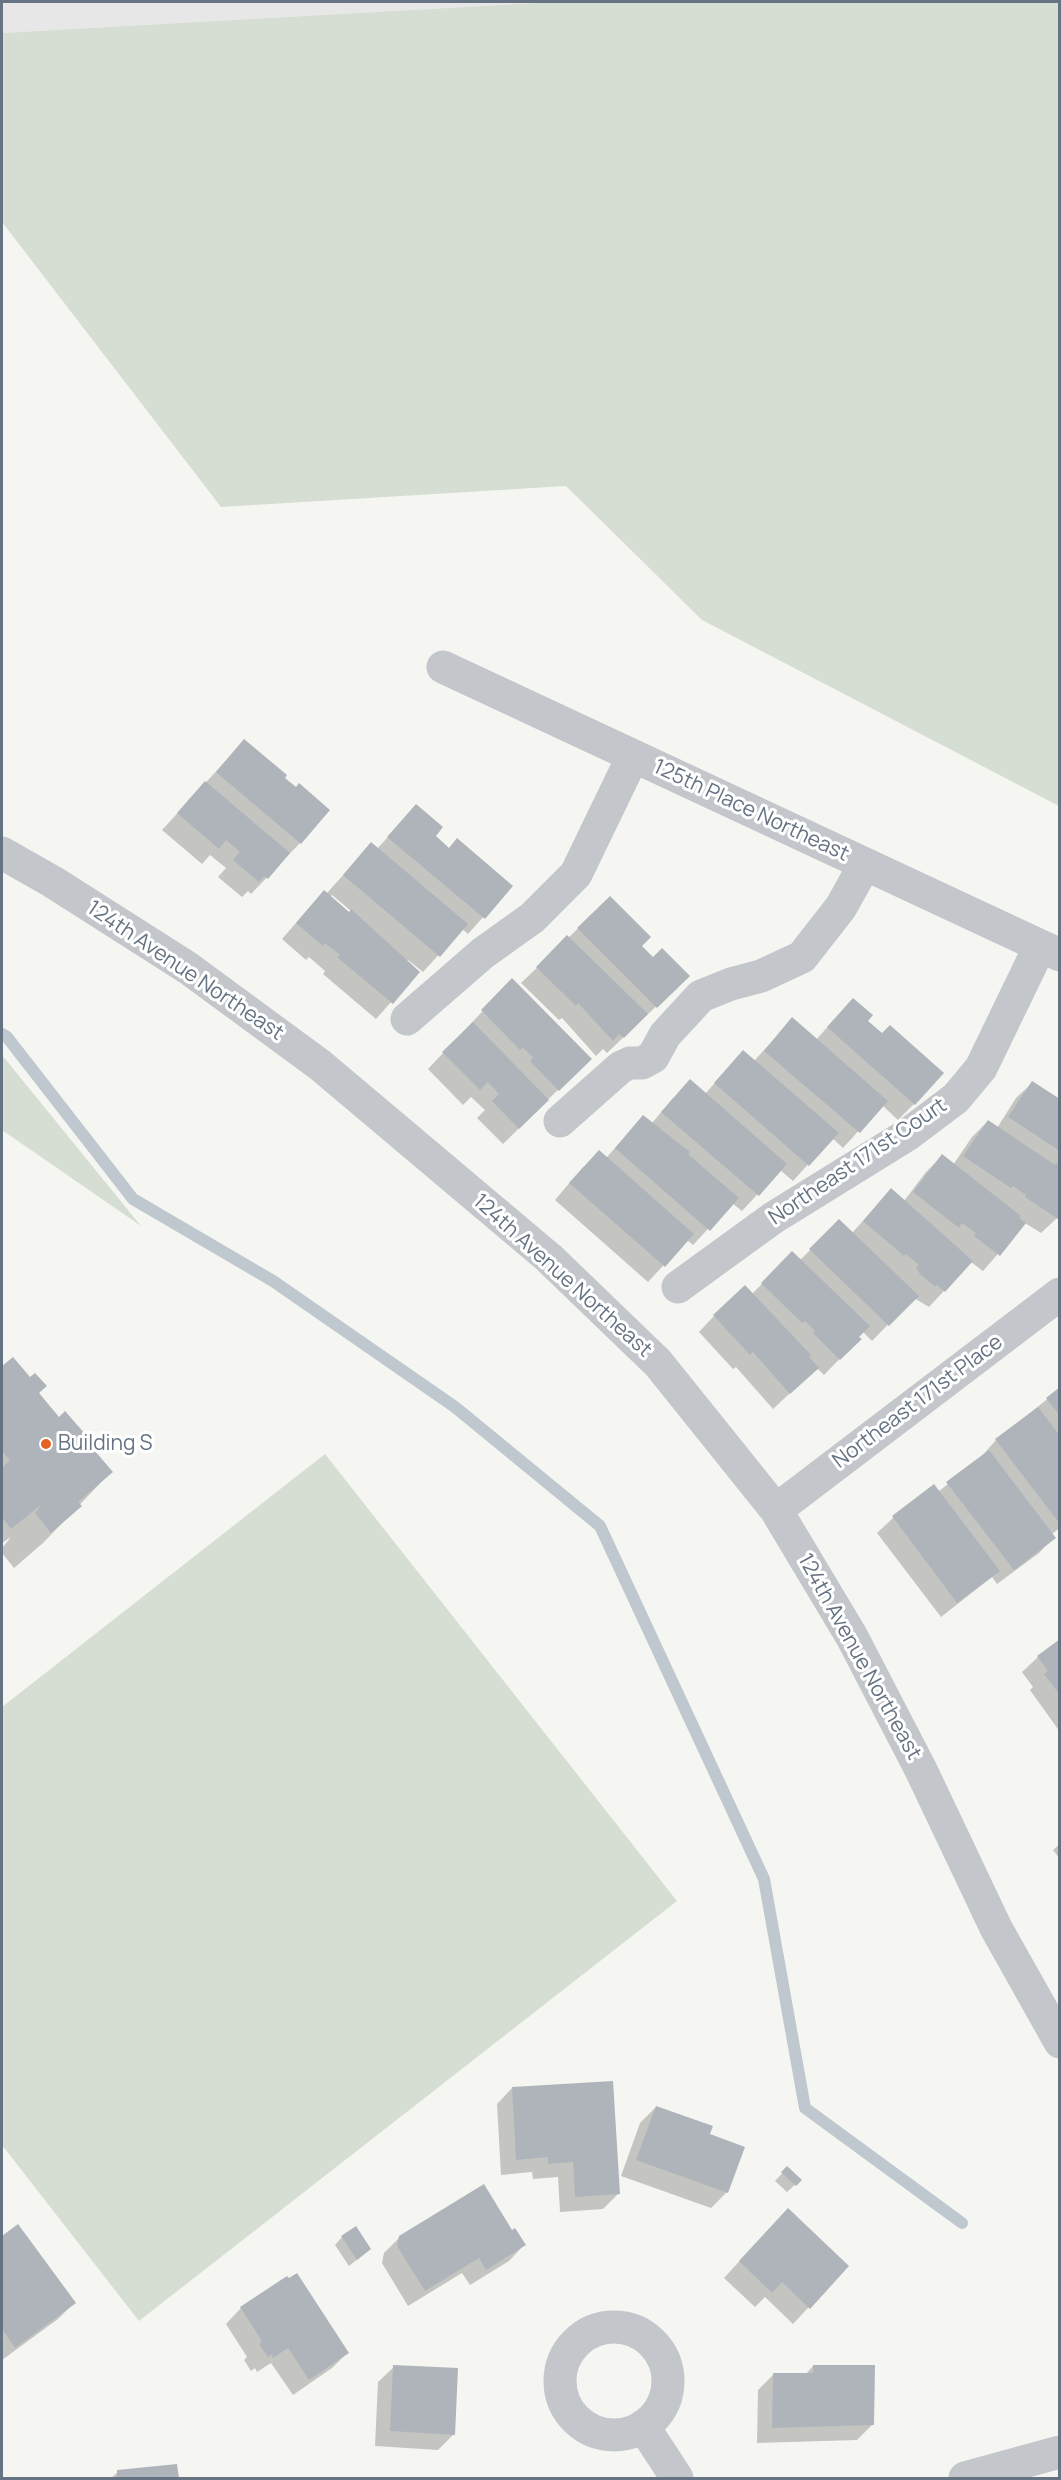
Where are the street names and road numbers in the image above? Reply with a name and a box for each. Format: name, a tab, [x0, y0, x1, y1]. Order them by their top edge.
street label: 125th Place Northeast	[649, 755, 853, 867]
street label: 124th Avenue Northeast	[82, 896, 288, 1046]
street label: Northeast 171st Court	[764, 1093, 952, 1231]
street label: 124th Avenue Northeast	[467, 1189, 657, 1363]
street label: Northeast 171st Place	[828, 1330, 1008, 1474]
street label: 124th Avenue Northeast	[792, 1550, 926, 1764]

